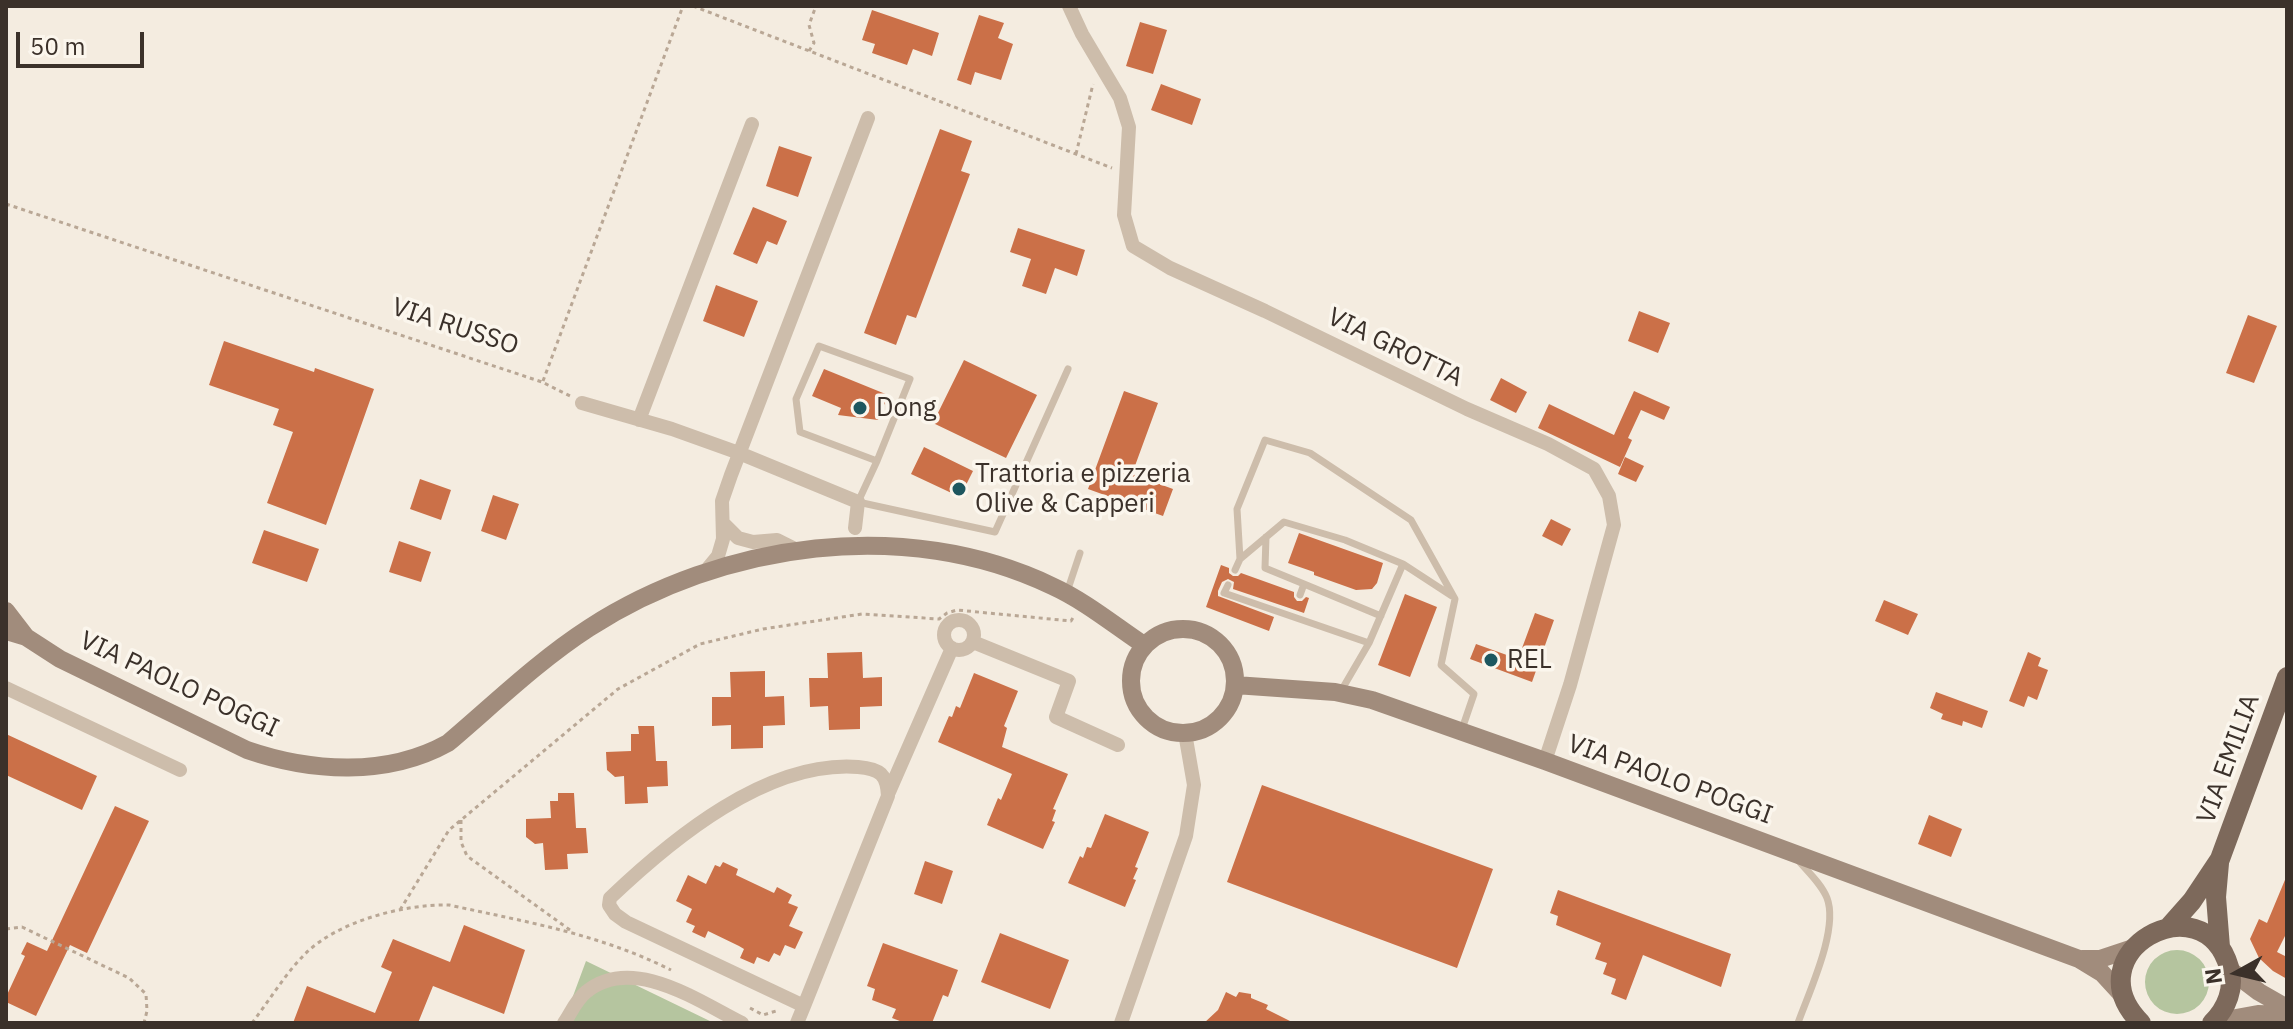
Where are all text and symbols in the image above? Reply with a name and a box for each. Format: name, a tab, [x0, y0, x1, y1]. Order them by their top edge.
scale bar	[20, 16, 148, 66]
text: 50 m	[30, 30, 85, 62]
street label: VIA RUSSO	[388, 292, 522, 362]
street label: VIA GROTTA	[1322, 302, 1468, 394]
place label: Dong	[876, 392, 937, 424]
marker: Dong	[851, 399, 869, 417]
place label: Trattoria e pizzeria Olive & Capperi	[975, 458, 1191, 520]
marker: Trattoria e pizzeria Olive & Capperi	[950, 480, 968, 498]
street label: VIA PAOLO POGGI	[75, 625, 283, 745]
place label: REL	[1507, 644, 1552, 676]
marker: REL	[1482, 651, 1500, 669]
street label: VIA EMILIA	[2191, 690, 2267, 828]
street label: VIA PAOLO POGGI	[1563, 728, 1777, 832]
north arrow	[2197, 933, 2277, 1013]
text: N	[2197, 967, 2228, 986]

